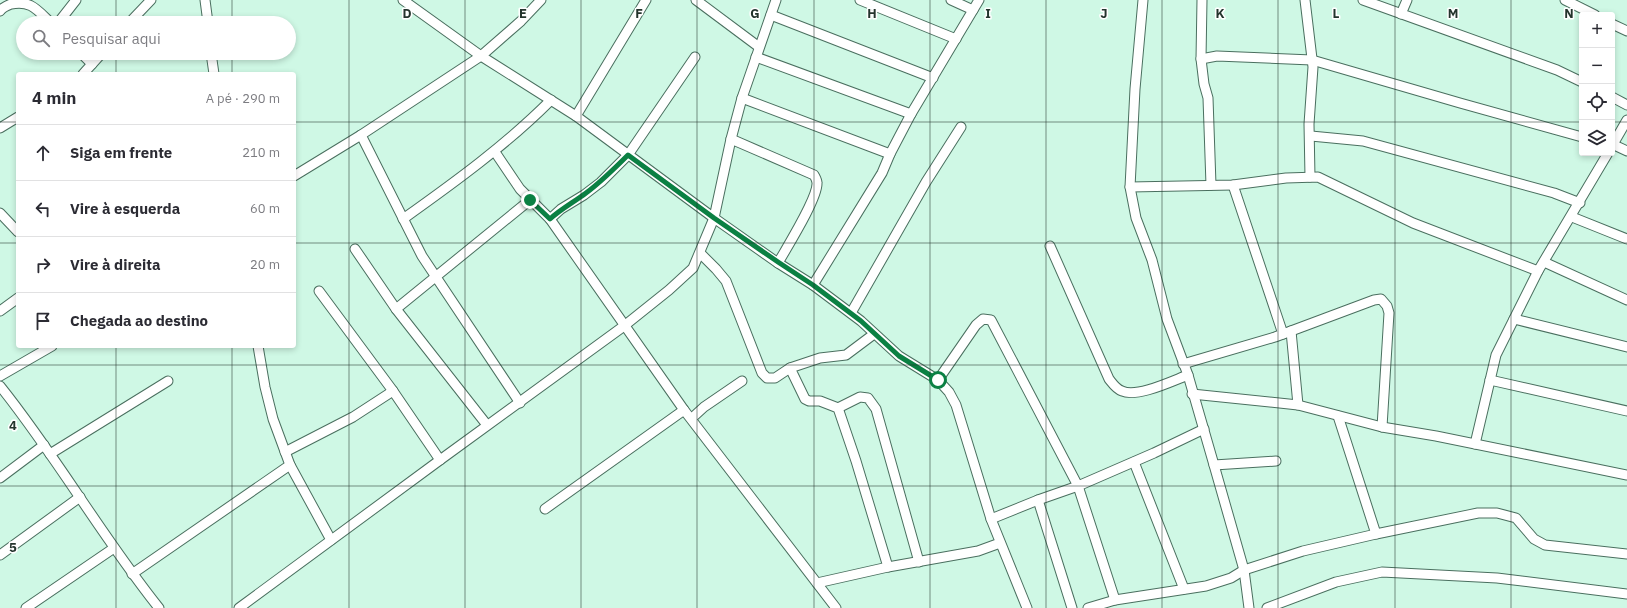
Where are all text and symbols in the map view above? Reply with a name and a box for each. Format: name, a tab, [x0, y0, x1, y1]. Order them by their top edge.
text: D	[402, 5, 412, 22]
text: E	[519, 5, 527, 22]
text: F	[635, 5, 643, 22]
text: G	[750, 5, 760, 22]
text: H	[867, 5, 877, 22]
text: I	[985, 5, 991, 22]
text: J	[1100, 5, 1108, 22]
text: K	[1215, 5, 1225, 22]
text: L	[1333, 5, 1340, 22]
text: M	[1448, 5, 1458, 22]
text: N	[1564, 5, 1574, 22]
map controls	[1579, 12, 1615, 156]
button: +	[1579, 12, 1615, 48]
search box	[16, 16, 296, 60]
icon: search	[30, 27, 52, 49]
text: Pesquisar aqui	[62, 29, 161, 48]
button: −	[1579, 48, 1615, 84]
button: locate	[1579, 84, 1615, 120]
text: 4 min	[32, 87, 76, 109]
text: A pé · 290 m	[206, 90, 280, 107]
button: layers	[1579, 120, 1615, 156]
icon: ahead	[32, 142, 54, 164]
text: Siga em frente	[70, 143, 172, 162]
text: 210 m	[242, 144, 280, 161]
route end	[521, 191, 539, 209]
icon: left	[32, 198, 54, 220]
text: Vire à esquerda	[70, 199, 180, 218]
text: 60 m	[250, 200, 280, 217]
icon: right	[32, 254, 54, 276]
text: Vire à direita	[70, 255, 160, 274]
text: 20 m	[250, 256, 280, 273]
icon: arrive	[32, 310, 54, 332]
text: Chegada ao destino	[70, 311, 208, 330]
route start	[929, 371, 947, 389]
text: 4	[9, 417, 17, 434]
text: 5	[9, 539, 17, 556]

